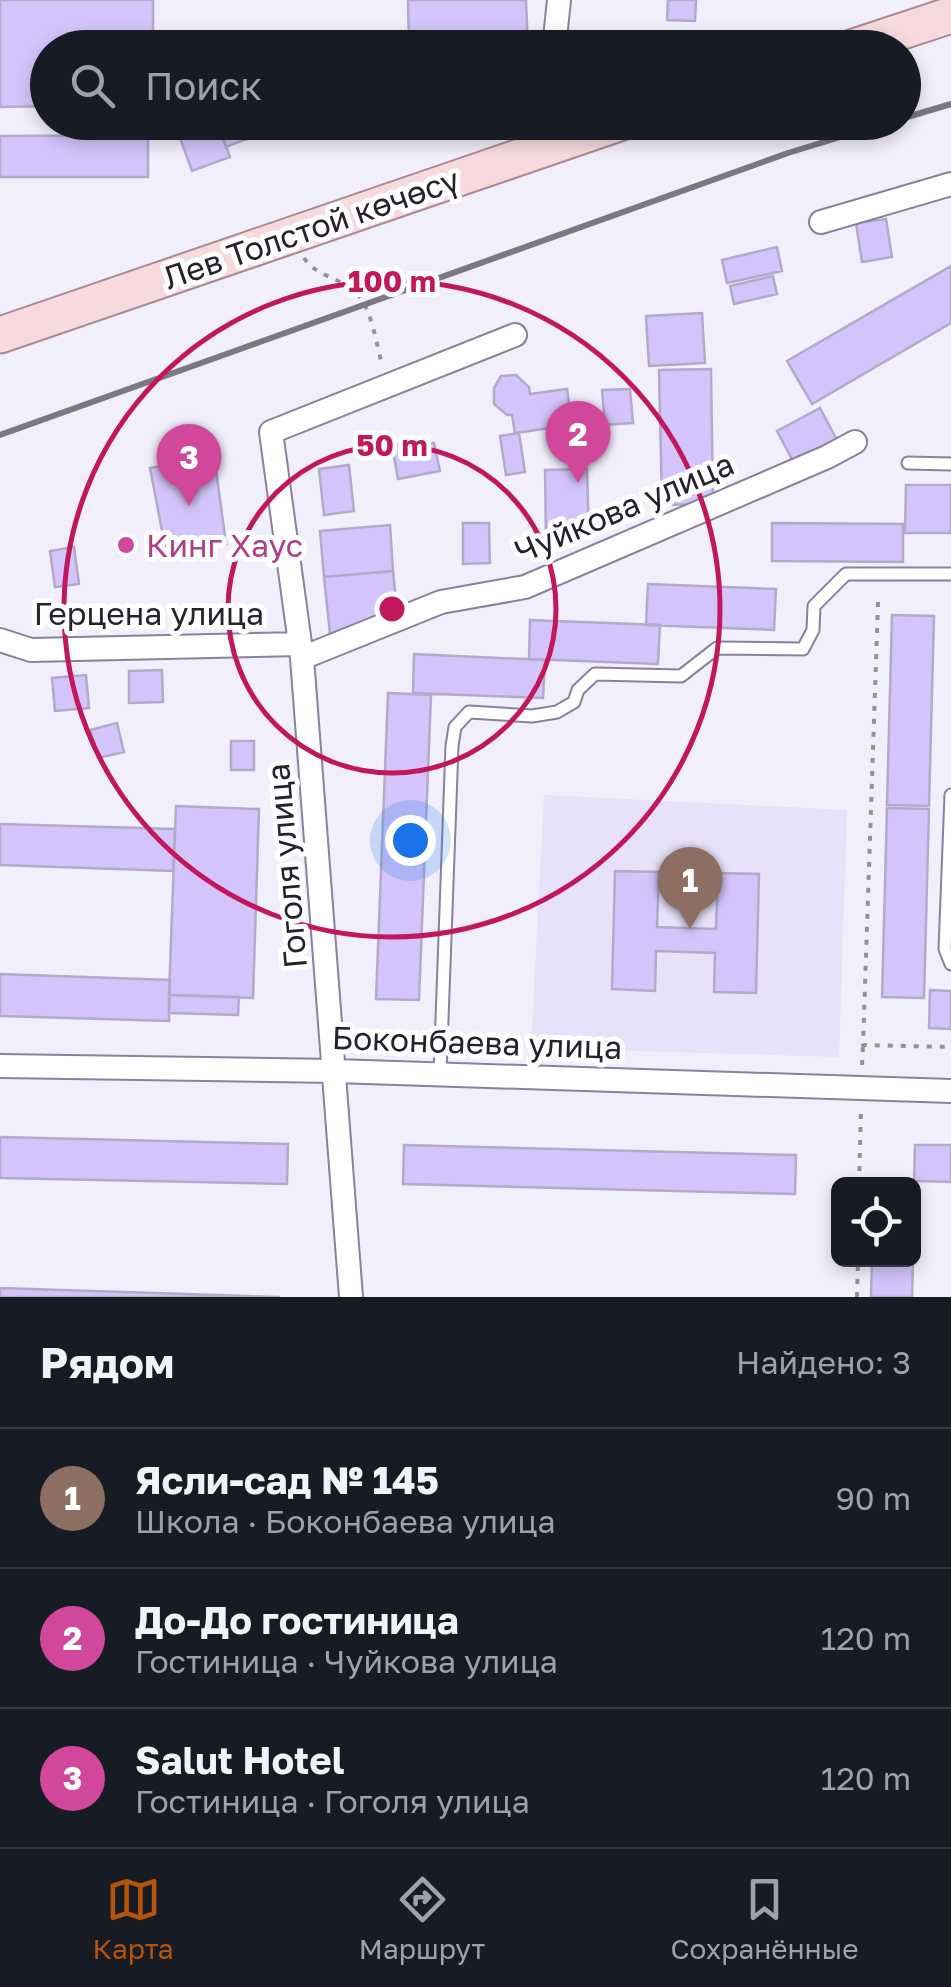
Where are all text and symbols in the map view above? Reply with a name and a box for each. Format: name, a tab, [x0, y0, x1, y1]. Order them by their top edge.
search box	[30, 30, 921, 140]
icon: search	[65, 58, 120, 113]
text: Поиск	[145, 63, 262, 108]
street label: Лев Толстой көчөсү	[158, 160, 464, 296]
text: 100 m	[348, 263, 436, 299]
pin: 2	[546, 400, 610, 483]
pin: 3	[156, 424, 222, 506]
text: 50 m	[356, 427, 428, 463]
street label: Чуйкова улица	[509, 444, 739, 570]
place label: Кинг Хаус	[146, 526, 303, 564]
marker: Кинг Хаус	[115, 534, 137, 556]
centre of rings	[374, 591, 410, 627]
street label: Герцена улица	[34, 594, 264, 632]
street label: Гоголя улица	[258, 762, 314, 970]
your location	[385, 815, 436, 866]
pin: 1	[658, 846, 722, 929]
street label: Боконбаева улица	[331, 1018, 623, 1066]
map controls	[831, 1177, 921, 1267]
button: locate	[831, 1177, 921, 1267]
text: Рядом	[40, 1337, 174, 1387]
text: Найдено: 3	[736, 1343, 911, 1381]
text: Ясли-сад № 145	[135, 1457, 439, 1502]
text: 1	[64, 1479, 81, 1517]
text: 90 m	[835, 1479, 911, 1517]
text: Школа · Боконбаева улица	[135, 1502, 556, 1540]
text: До-До гостиница	[135, 1597, 459, 1642]
text: 2	[63, 1619, 82, 1657]
text: 120 m	[821, 1619, 911, 1657]
text: Гостиница · Чуйкова улица	[135, 1642, 558, 1680]
text: Salut Hotel	[135, 1737, 344, 1782]
text: 3	[63, 1759, 82, 1797]
text: 120 m	[821, 1759, 911, 1797]
text: Гостиница · Гоголя улица	[135, 1782, 530, 1820]
tab: Карта	[93, 1872, 174, 1965]
tab: Маршрут	[359, 1872, 485, 1965]
tab: Сохранённые	[670, 1872, 858, 1965]

